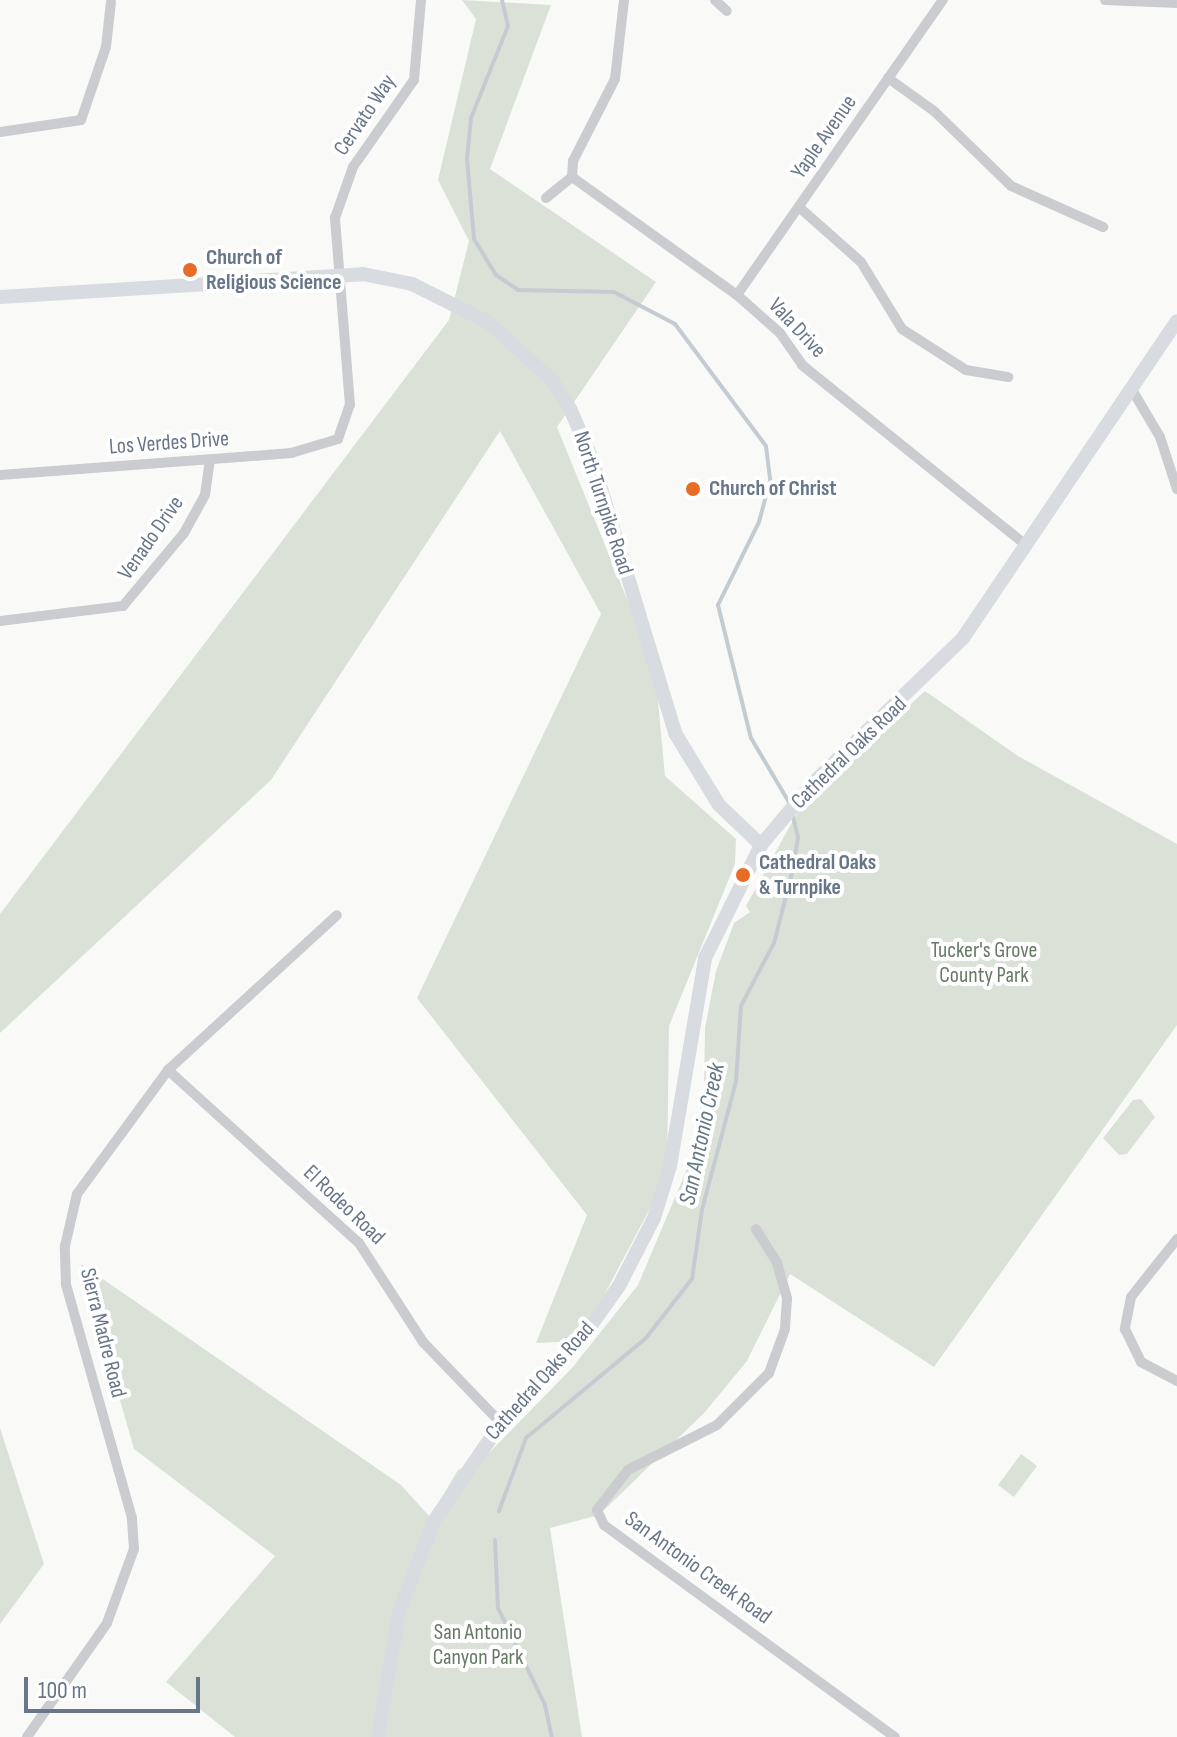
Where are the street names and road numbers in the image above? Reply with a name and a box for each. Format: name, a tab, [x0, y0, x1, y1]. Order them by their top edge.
street label: Cervato Way	[328, 69, 402, 161]
street label: Yaple Avenue	[786, 90, 862, 184]
street label: Vala Drive	[763, 293, 831, 363]
street label: Los Verdes Drive	[108, 426, 230, 460]
street label: North Turnpike Road	[567, 428, 639, 578]
street label: Venado Drive	[113, 491, 189, 585]
street label: Cathedral Oaks Road	[786, 691, 912, 815]
street label: El Rodeo Road	[298, 1160, 390, 1250]
street label: Sierra Madre Road	[74, 1266, 132, 1400]
street label: Cathedral Oaks Road	[480, 1316, 600, 1446]
street label: San Antonio Creek Road	[620, 1506, 776, 1630]

